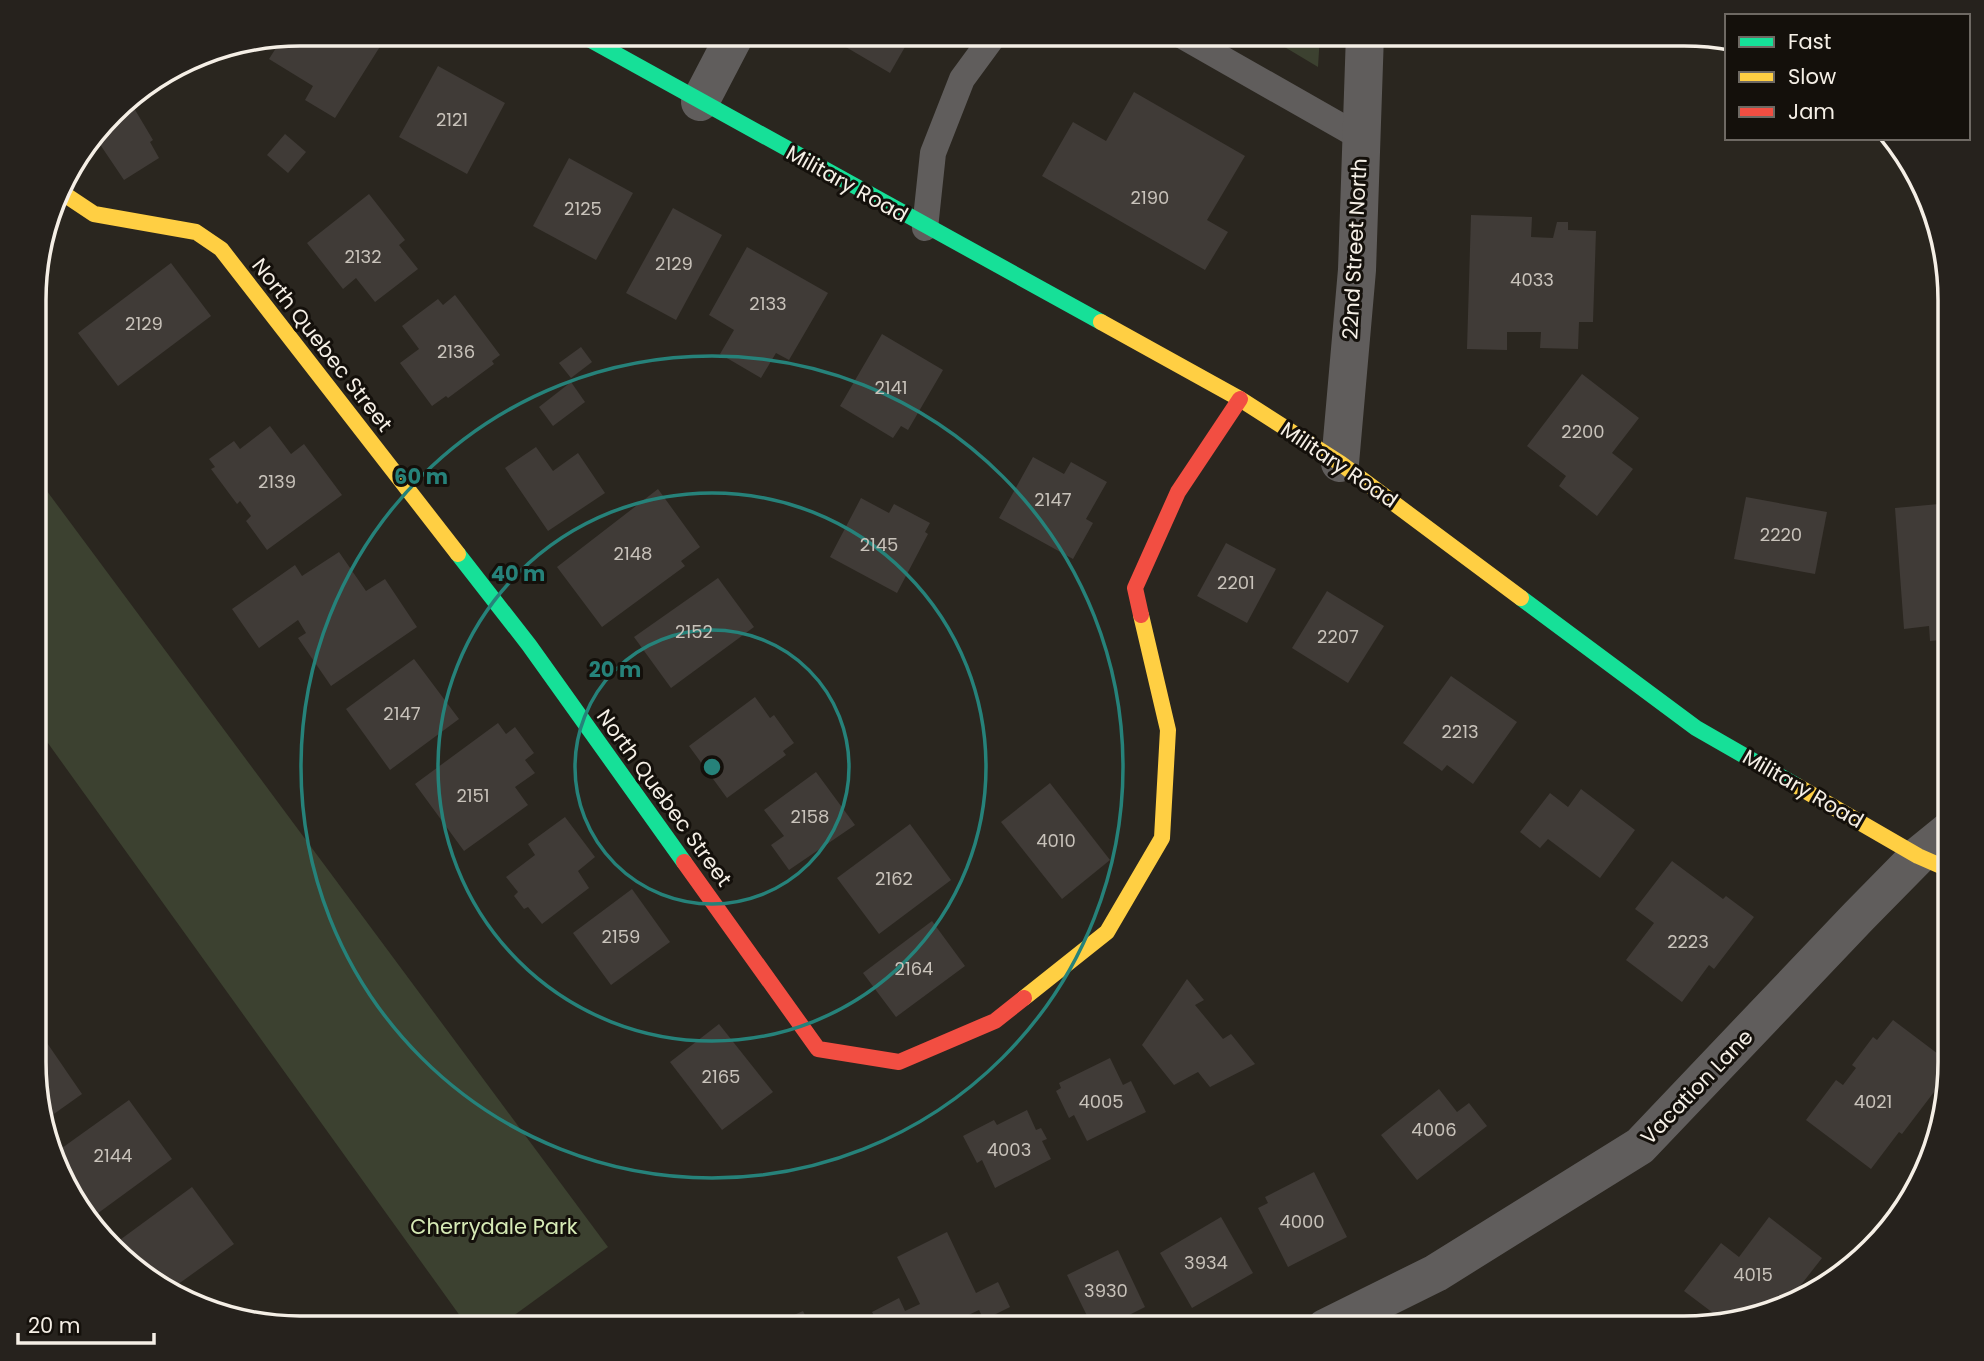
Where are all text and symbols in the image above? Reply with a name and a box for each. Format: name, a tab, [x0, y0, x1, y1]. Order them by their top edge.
legend	[1725, 14, 1970, 140]
text: Fast	[1788, 27, 1831, 56]
text: Slow	[1788, 62, 1836, 91]
text: Jam	[1788, 97, 1835, 126]
house number: 2121	[436, 107, 468, 132]
street label: Military Road	[781, 138, 913, 229]
street label: 22nd Street North	[1335, 158, 1374, 340]
house number: 2190	[1131, 185, 1169, 210]
house number: 2125	[564, 196, 602, 221]
house number: 2132	[344, 244, 382, 269]
house number: 2129	[655, 251, 693, 276]
street label: North Quebec Street	[245, 252, 399, 437]
house number: 4033	[1510, 267, 1554, 292]
house number: 2133	[749, 291, 787, 316]
house number: 2129	[125, 311, 163, 336]
house number: 2136	[437, 339, 475, 364]
house number: 2141	[874, 375, 908, 400]
street label: Military Road	[1275, 415, 1403, 514]
house number: 2200	[1561, 419, 1605, 444]
text: 60 m	[394, 462, 448, 491]
house number: 2139	[258, 469, 296, 494]
house number: 2147	[1034, 487, 1072, 512]
house number: 2220	[1760, 522, 1802, 547]
house number: 2145	[860, 532, 898, 557]
house number: 2148	[614, 541, 652, 566]
text: 40 m	[491, 559, 545, 588]
house number: 2201	[1217, 570, 1255, 595]
house number: 2152	[675, 619, 713, 644]
house number: 2207	[1317, 624, 1359, 649]
text: 20 m	[589, 655, 641, 684]
house number: 2147	[383, 701, 421, 726]
street label: North Quebec Street	[590, 703, 739, 892]
house number: 2213	[1441, 719, 1479, 744]
street label: Military Road	[1737, 742, 1869, 835]
centre of rings	[700, 755, 724, 779]
house number: 2151	[456, 783, 490, 808]
house number: 2158	[791, 804, 829, 829]
house number: 4010	[1036, 828, 1076, 853]
house number: 2162	[875, 866, 913, 891]
house number: 2159	[602, 924, 640, 949]
house number: 2223	[1667, 929, 1709, 954]
house number: 2164	[895, 956, 933, 981]
street label: Vacation Lane	[1634, 1023, 1759, 1151]
house number: 2165	[702, 1064, 740, 1089]
house number: 4005	[1078, 1089, 1124, 1114]
house number: 4021	[1854, 1089, 1892, 1114]
house number: 4006	[1411, 1117, 1457, 1142]
house number: 4003	[987, 1137, 1031, 1162]
house number: 2144	[94, 1143, 132, 1168]
house number: 4000	[1279, 1209, 1325, 1234]
park label: Cherrydale Park	[410, 1212, 578, 1241]
house number: 3934	[1184, 1250, 1228, 1275]
house number: 4015	[1733, 1262, 1773, 1287]
house number: 3930	[1084, 1278, 1128, 1303]
scale bar	[18, 1302, 154, 1346]
text: 20 m	[28, 1311, 81, 1340]

